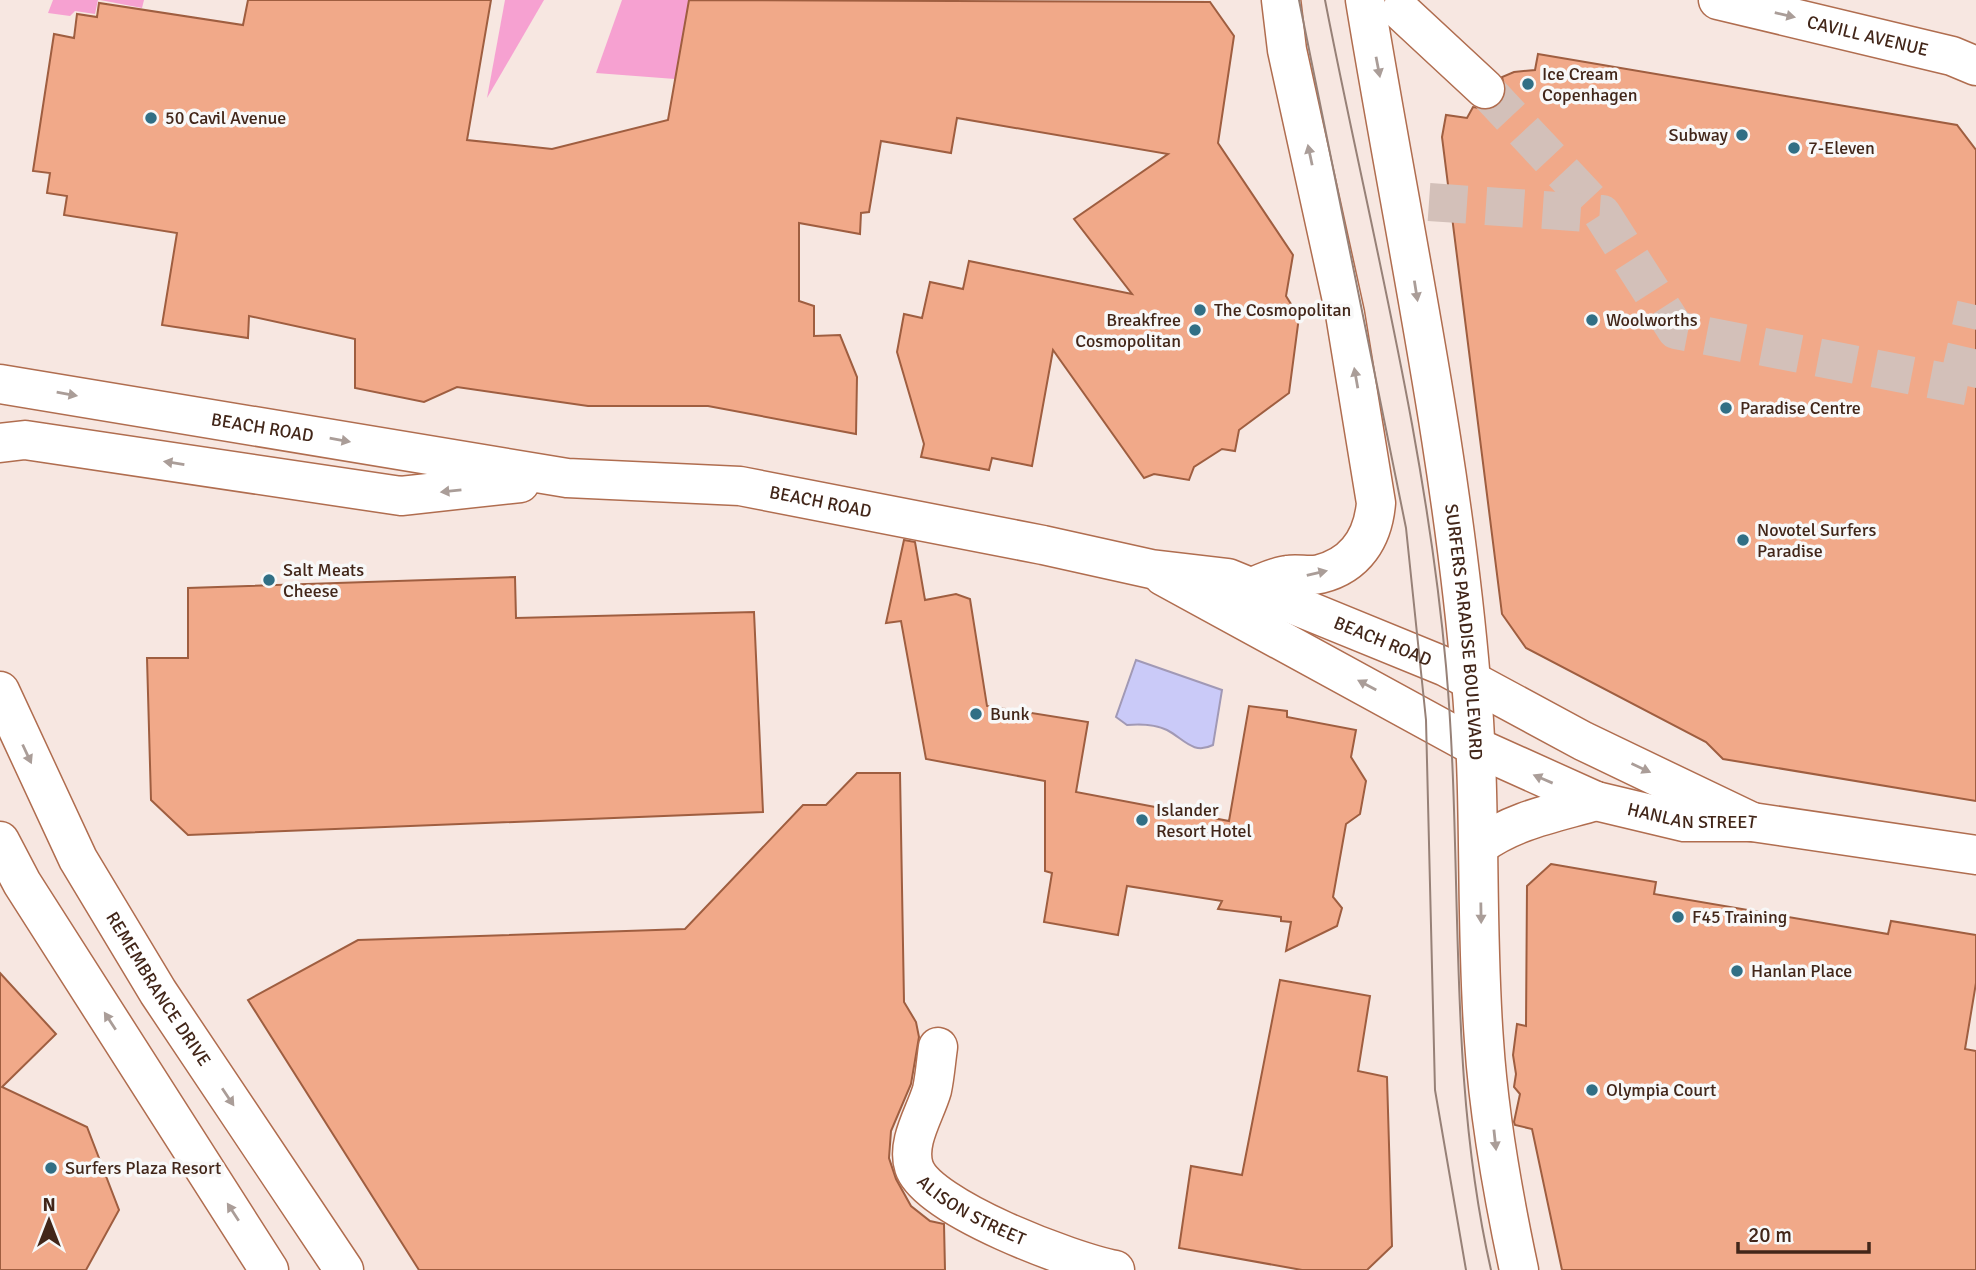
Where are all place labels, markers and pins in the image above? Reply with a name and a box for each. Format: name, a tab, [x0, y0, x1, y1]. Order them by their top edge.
place label: Ice Cream Copenhagen	[1542, 63, 1638, 106]
marker: Ice Cream Copenhagen	[1520, 76, 1536, 92]
place label: 50 Cavil Avenue	[165, 107, 286, 129]
marker: 50 Cavil Avenue	[143, 110, 159, 126]
place label: Subway	[1669, 124, 1729, 146]
marker: Subway	[1734, 127, 1750, 143]
place label: 7-Eleven	[1808, 137, 1875, 159]
marker: 7-Eleven	[1786, 140, 1802, 156]
place label: The Cosmopolitan	[1214, 299, 1351, 321]
marker: The Cosmopolitan	[1192, 302, 1208, 318]
place label: Breakfree Cosmopolitan	[1075, 309, 1181, 352]
place label: Woolworths	[1606, 309, 1698, 331]
marker: Woolworths	[1584, 312, 1600, 328]
marker: Breakfree Cosmopolitan	[1187, 322, 1203, 338]
place label: Paradise Centre	[1740, 397, 1861, 419]
marker: Paradise Centre	[1718, 400, 1734, 416]
place label: Novotel Surfers Paradise	[1757, 519, 1876, 562]
marker: Novotel Surfers Paradise	[1735, 532, 1751, 548]
place label: Salt Meats Cheese	[283, 559, 364, 602]
marker: Salt Meats Cheese	[261, 572, 277, 588]
place label: Bunk	[990, 703, 1030, 725]
marker: Bunk	[968, 706, 984, 722]
place label: Islander Resort Hotel	[1156, 799, 1252, 842]
marker: Islander Resort Hotel	[1134, 812, 1150, 828]
place label: F45 Training	[1692, 906, 1787, 928]
marker: F45 Training	[1670, 909, 1686, 925]
place label: Hanlan Place	[1751, 960, 1852, 982]
marker: Hanlan Place	[1729, 963, 1745, 979]
place label: Olympia Court	[1606, 1079, 1716, 1101]
marker: Olympia Court	[1584, 1082, 1600, 1098]
place label: Surfers Plaza Resort	[65, 1157, 221, 1179]
marker: Surfers Plaza Resort	[43, 1160, 59, 1176]

